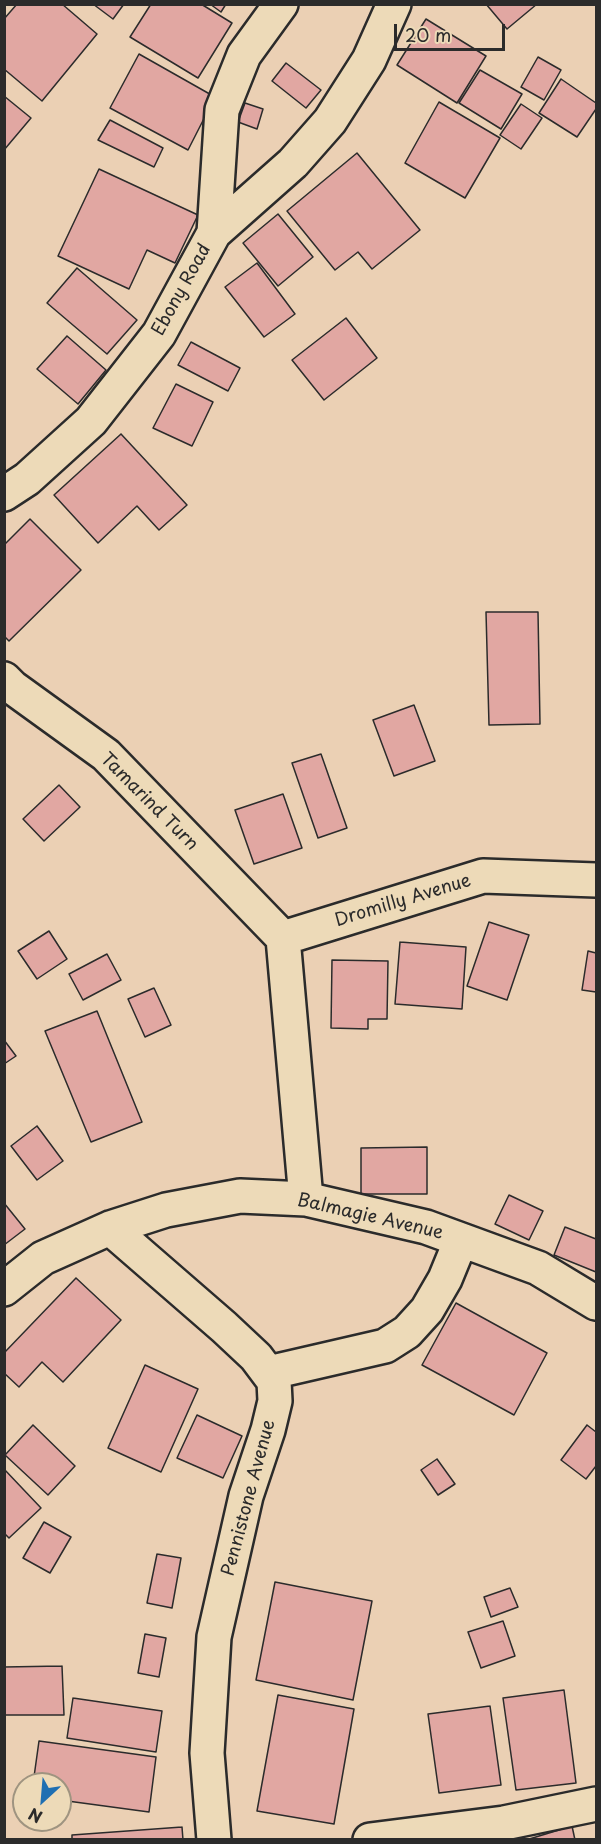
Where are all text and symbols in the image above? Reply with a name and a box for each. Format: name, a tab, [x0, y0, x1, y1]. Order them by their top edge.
scale bar	[397, 12, 508, 50]
text: 20 m	[405, 21, 451, 48]
street label: Ebony Road	[148, 240, 216, 340]
street label: Tamarind Turn	[96, 749, 202, 855]
street label: Dromilly Avenue	[332, 870, 474, 932]
street label: Balmagie Avenue	[295, 1190, 445, 1244]
street label: Pennistone Avenue	[218, 1417, 280, 1579]
north arrow	[12, 1772, 72, 1832]
text: N	[24, 1803, 46, 1830]

